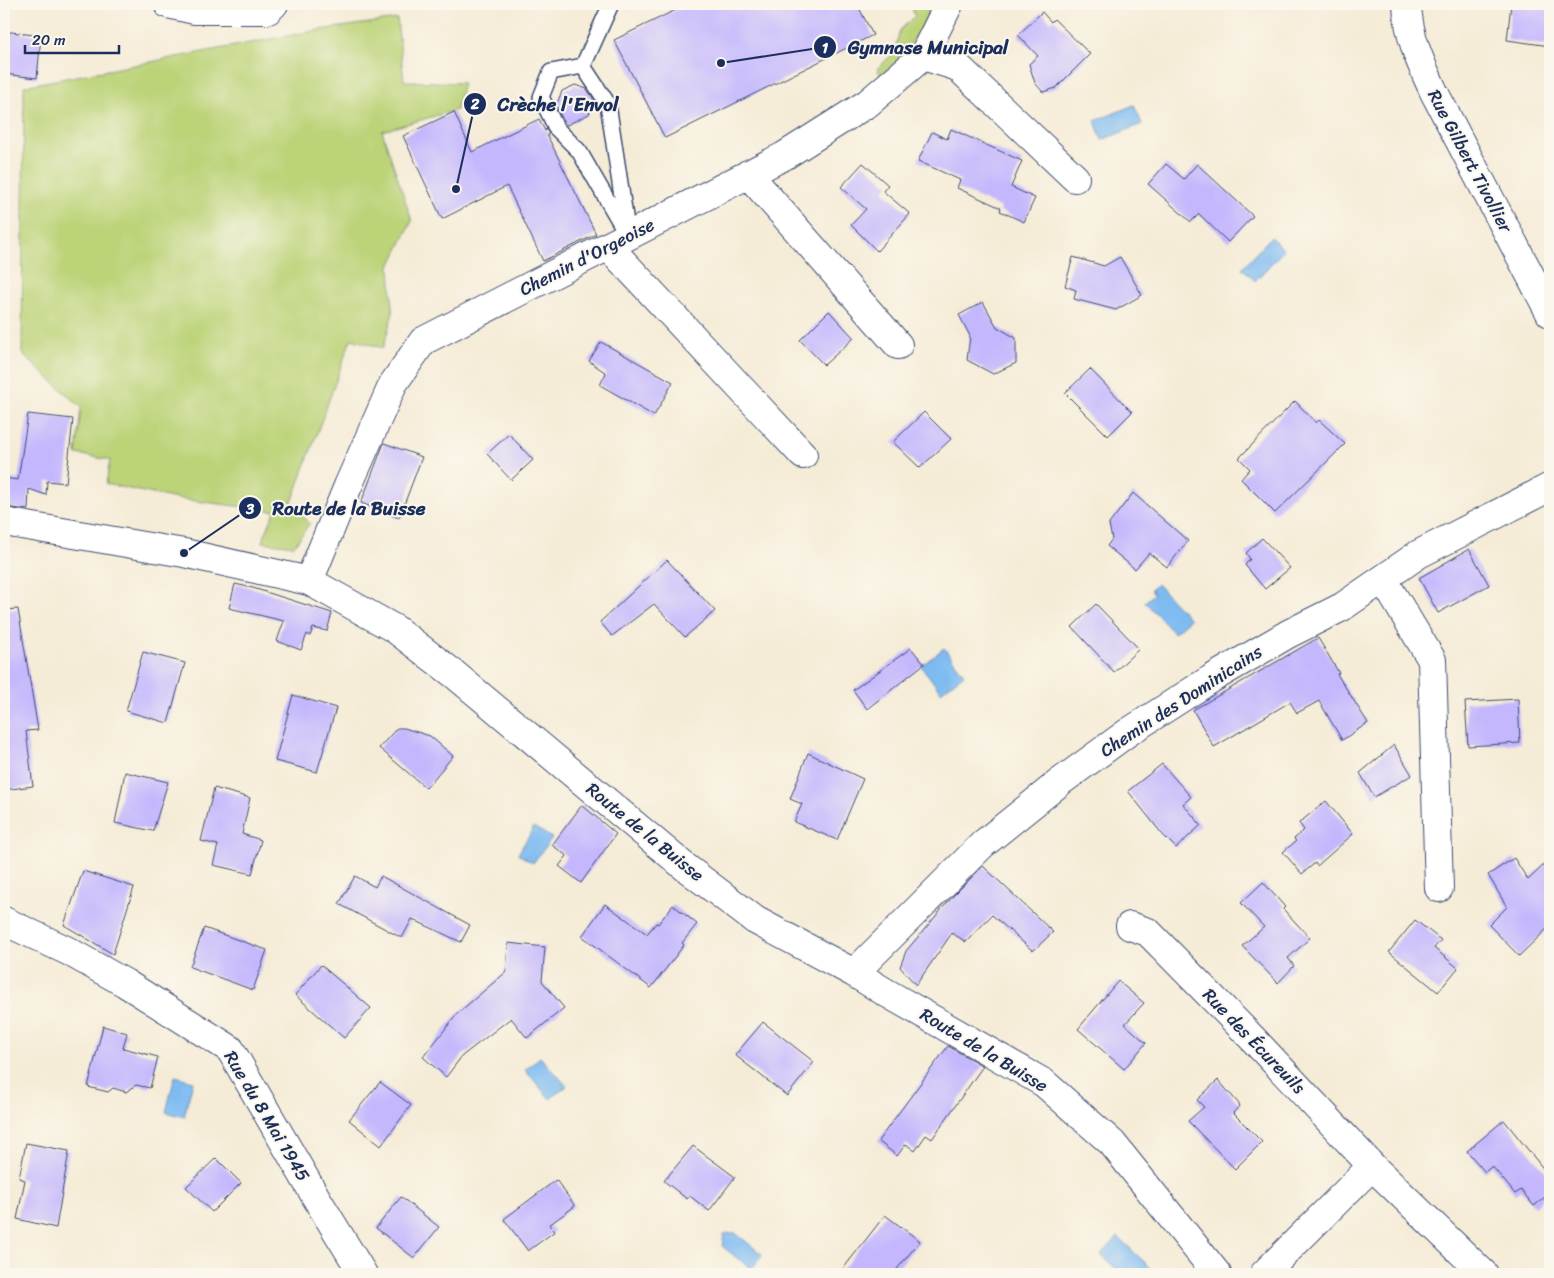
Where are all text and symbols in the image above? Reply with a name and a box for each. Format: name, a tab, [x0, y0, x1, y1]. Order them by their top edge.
scale bar	[25, 22, 119, 54]
text: 20 m	[32, 27, 66, 53]
callout: Gymnase Municipal	[813, 30, 1018, 64]
text: Gymnase Municipal	[847, 31, 1010, 64]
text: 1	[822, 35, 829, 61]
street label: Rue Gilbert Tivollier	[1419, 83, 1522, 240]
callout: Crèche l'Envol	[463, 87, 629, 121]
text: Crèche l'Envol	[497, 88, 620, 121]
text: 2	[470, 91, 480, 117]
street label: Chemin d'Orgeoise	[514, 209, 660, 305]
callout: Route de la Buisse	[237, 491, 435, 525]
text: Route de la Buisse	[271, 492, 426, 525]
text: 3	[245, 496, 255, 522]
street label: Chemin des Dominicains	[1093, 636, 1269, 766]
street label: Route de la Buisse	[579, 774, 711, 890]
street label: Rue des Écureuils	[1195, 980, 1314, 1102]
street label: Route de la Buisse	[914, 999, 1054, 1101]
street label: Rue du 8 Mai 1945	[215, 1044, 319, 1188]

